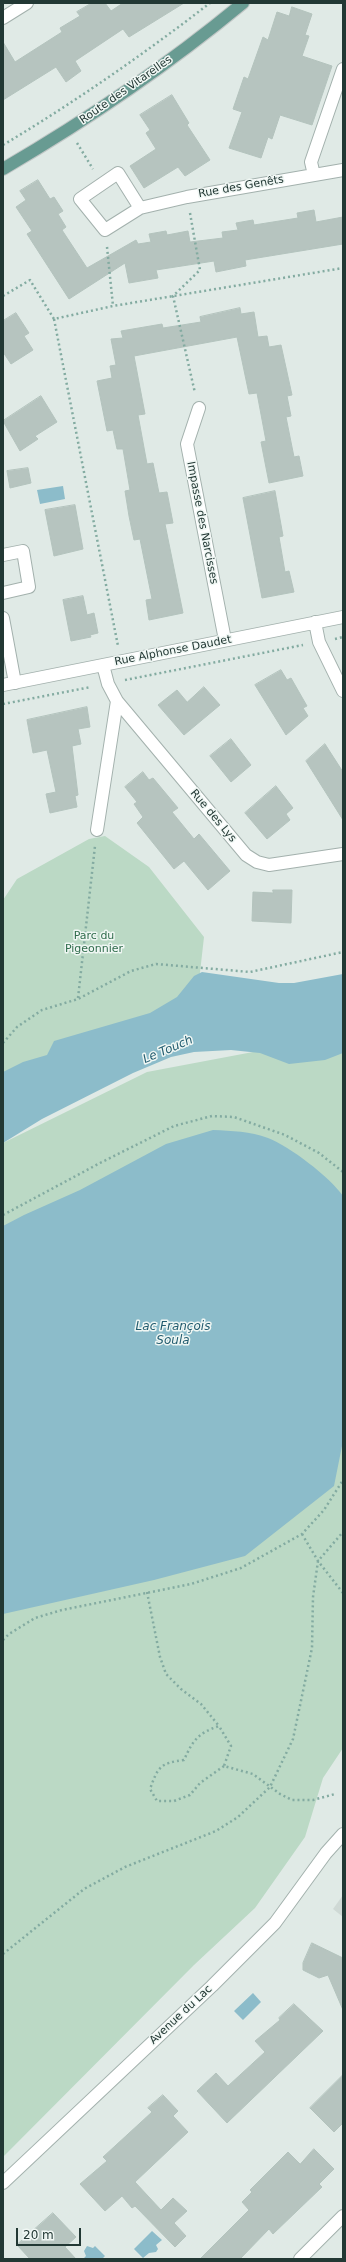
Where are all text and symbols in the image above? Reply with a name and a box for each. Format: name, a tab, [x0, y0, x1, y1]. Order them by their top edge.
street label: Route des Vitarelles	[77, 53, 175, 127]
street label: Rue des Genêts	[197, 173, 285, 201]
street label: Impasse des Narcisses	[184, 461, 220, 585]
street label: Rue Alphonse Daudet	[113, 633, 233, 669]
street label: Rue des Lys	[187, 787, 239, 845]
park label: Parc du Pigeonnier	[65, 929, 123, 955]
water label: Le Touch	[141, 1033, 195, 1067]
water label: Lac François Soula	[136, 1320, 210, 1348]
street label: Avenue du Lac	[147, 1983, 215, 2047]
scale bar	[18, 2220, 83, 2246]
text: 20 m	[23, 2228, 54, 2242]

